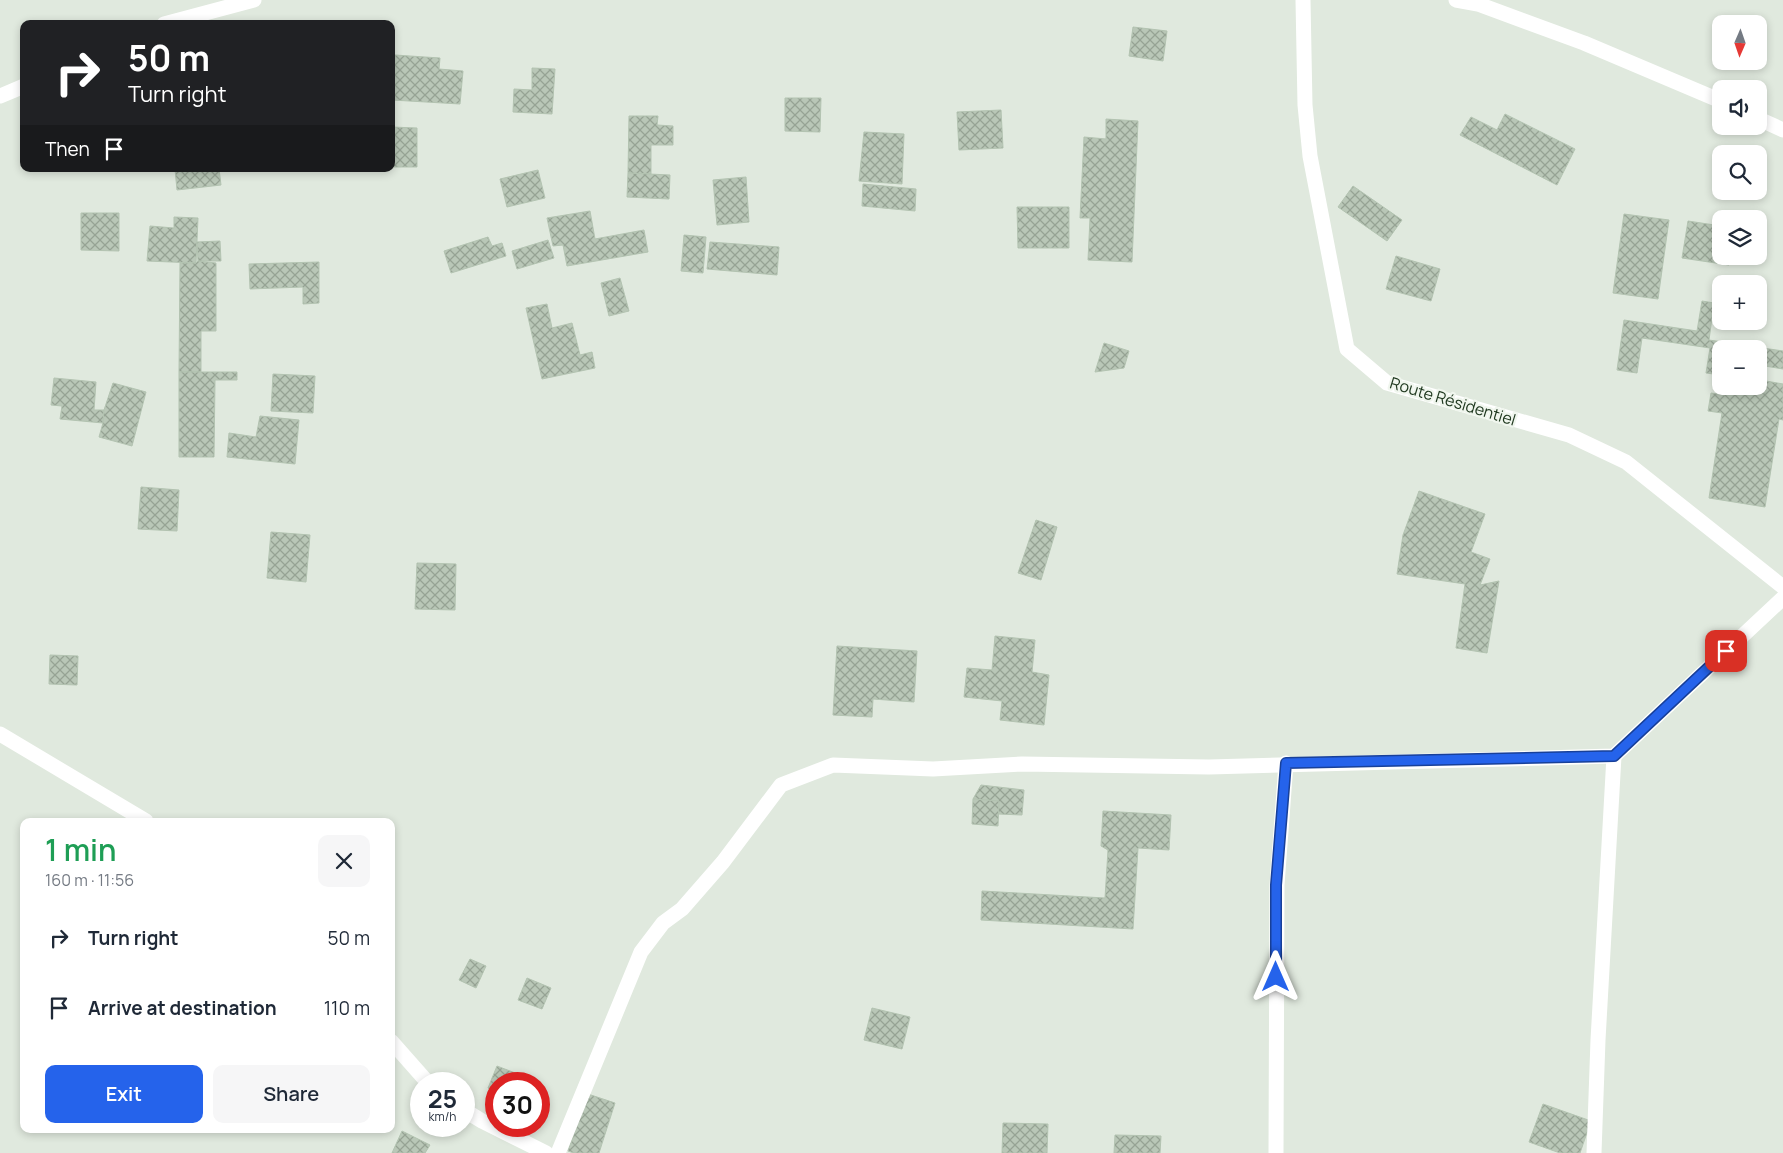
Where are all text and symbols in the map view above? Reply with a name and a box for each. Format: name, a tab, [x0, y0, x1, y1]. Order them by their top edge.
north arrow	[1712, 15, 1768, 70]
map controls	[1712, 15, 1767, 395]
text: 50 m	[128, 34, 210, 82]
icon: right	[45, 40, 110, 105]
text: Turn right	[128, 79, 226, 109]
button: sound	[1712, 80, 1767, 135]
icon: arrive	[100, 135, 128, 163]
text: Then	[45, 136, 90, 162]
button: search	[1712, 145, 1767, 200]
button: layers	[1712, 210, 1767, 265]
button: +	[1712, 275, 1767, 330]
button: −	[1712, 340, 1767, 395]
street label: Route Résidentiel	[1387, 371, 1519, 431]
pin	[1705, 630, 1747, 672]
icon: arrive	[1712, 637, 1740, 665]
text: 1 min	[45, 829, 117, 870]
button: close	[318, 835, 370, 887]
text: 160 m · 11:56	[45, 869, 134, 891]
icon: right	[45, 924, 73, 952]
text: Turn right	[88, 925, 178, 951]
text: 50 m	[328, 925, 370, 951]
position arrow	[1249, 950, 1301, 1002]
icon: arrive	[45, 994, 73, 1022]
text: Arrive at destination	[88, 995, 277, 1021]
text: 110 m	[324, 995, 370, 1021]
button: Exit	[45, 1065, 203, 1123]
button: Share	[213, 1065, 370, 1123]
speed limit sign: 30	[485, 1072, 550, 1137]
text: 25	[428, 1081, 457, 1116]
text: km/h	[429, 1108, 456, 1125]

